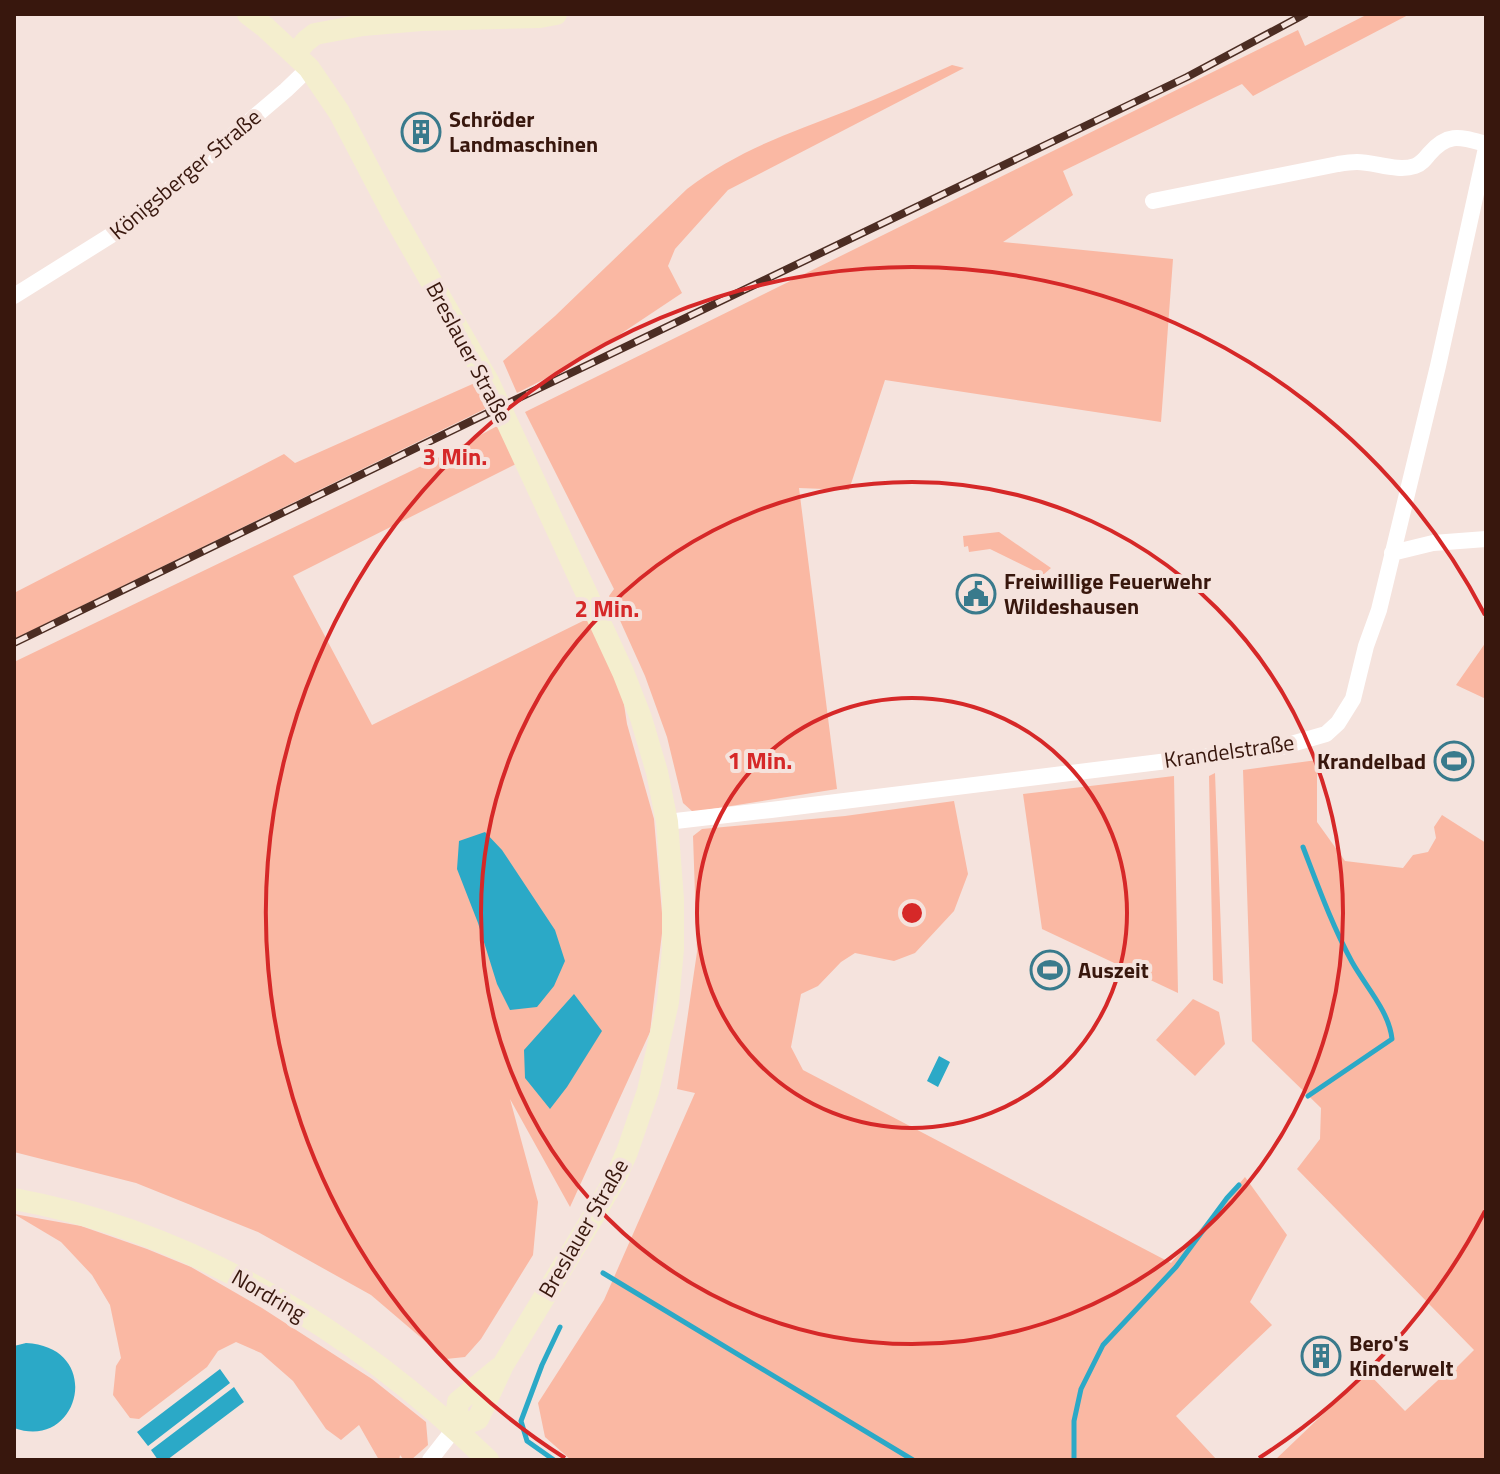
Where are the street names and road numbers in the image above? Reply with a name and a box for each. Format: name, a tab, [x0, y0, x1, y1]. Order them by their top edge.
street label: Königsberger Straße	[102, 100, 268, 248]
street label: Breslauer Straße	[417, 275, 521, 429]
street label: Krandelstraße	[1162, 725, 1296, 777]
street label: Breslauer Straße	[529, 1152, 637, 1304]
street label: Nordring	[225, 1260, 313, 1330]

